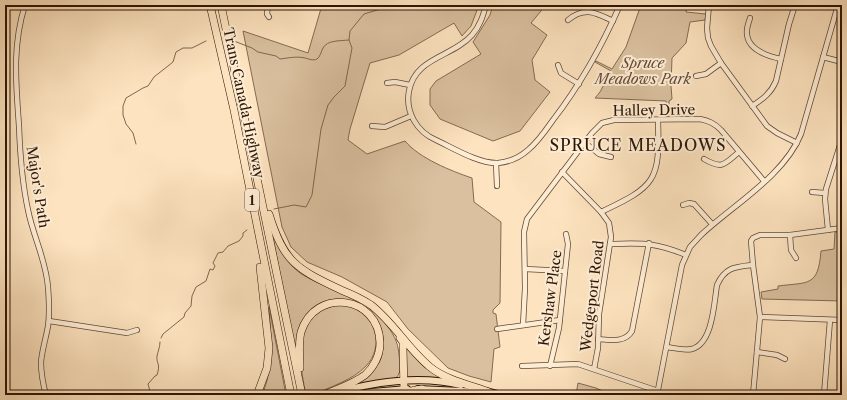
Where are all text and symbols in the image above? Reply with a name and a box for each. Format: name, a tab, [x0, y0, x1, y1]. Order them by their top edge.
street label: Trans Canada Highway	[219, 26, 269, 180]
park label: Spruce Meadows Park	[593, 54, 692, 88]
street label: Halley Drive	[613, 100, 696, 120]
district label: SPRUCE MEADOWS	[549, 135, 727, 155]
street label: Major's Path	[23, 145, 53, 230]
road number: 1	[245, 189, 259, 211]
street label: Wedgeport Road	[576, 239, 608, 354]
street label: Kershaw Place	[534, 249, 566, 347]

